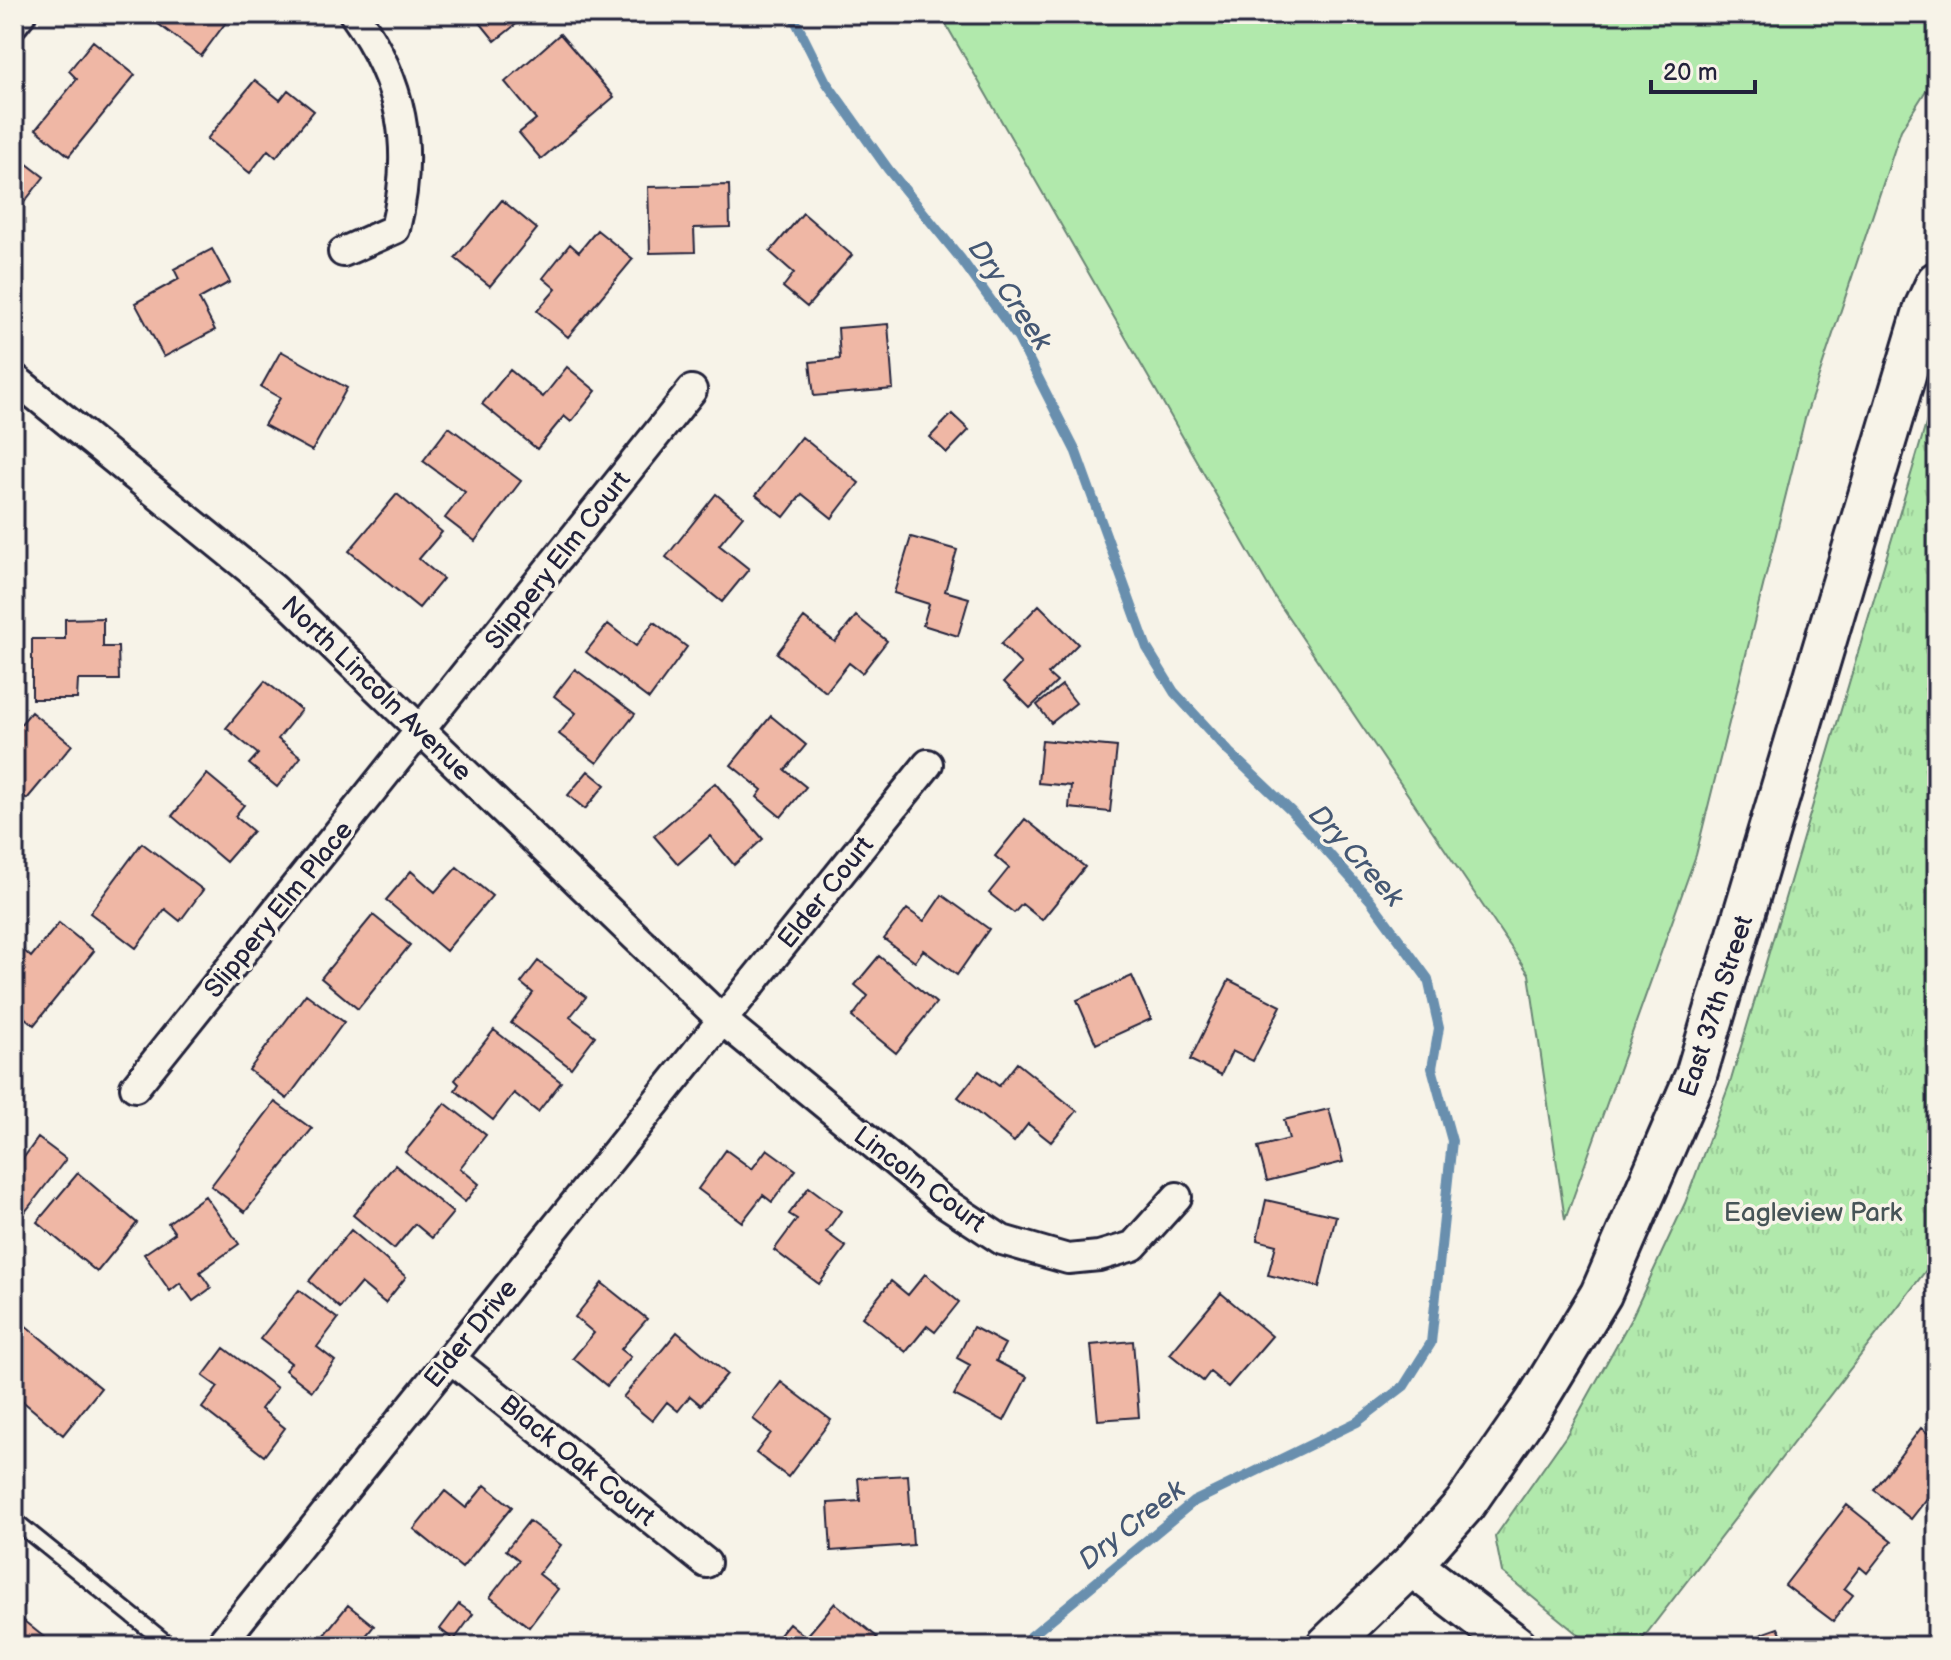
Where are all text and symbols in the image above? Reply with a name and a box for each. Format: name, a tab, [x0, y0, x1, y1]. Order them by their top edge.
scale bar	[1651, 44, 1755, 94]
text: 20 m	[1663, 58, 1718, 87]
water label: Dry Creek	[961, 233, 1059, 357]
street label: Slippery Elm Court	[479, 466, 637, 656]
street label: North Lincoln Avenue	[274, 590, 478, 788]
water label: Dry Creek	[1301, 798, 1411, 915]
street label: Slippery Elm Place	[198, 815, 360, 1005]
street label: Elder Court	[772, 831, 881, 955]
street label: East 37th Street	[1673, 912, 1760, 1101]
street label: Lincoln Court	[847, 1121, 991, 1240]
park label: Eagleview Park	[1724, 1198, 1902, 1229]
street label: Elder Drive	[418, 1273, 524, 1394]
street label: Black Oak Court	[493, 1389, 661, 1533]
water label: Dry Creek	[1072, 1473, 1193, 1577]

